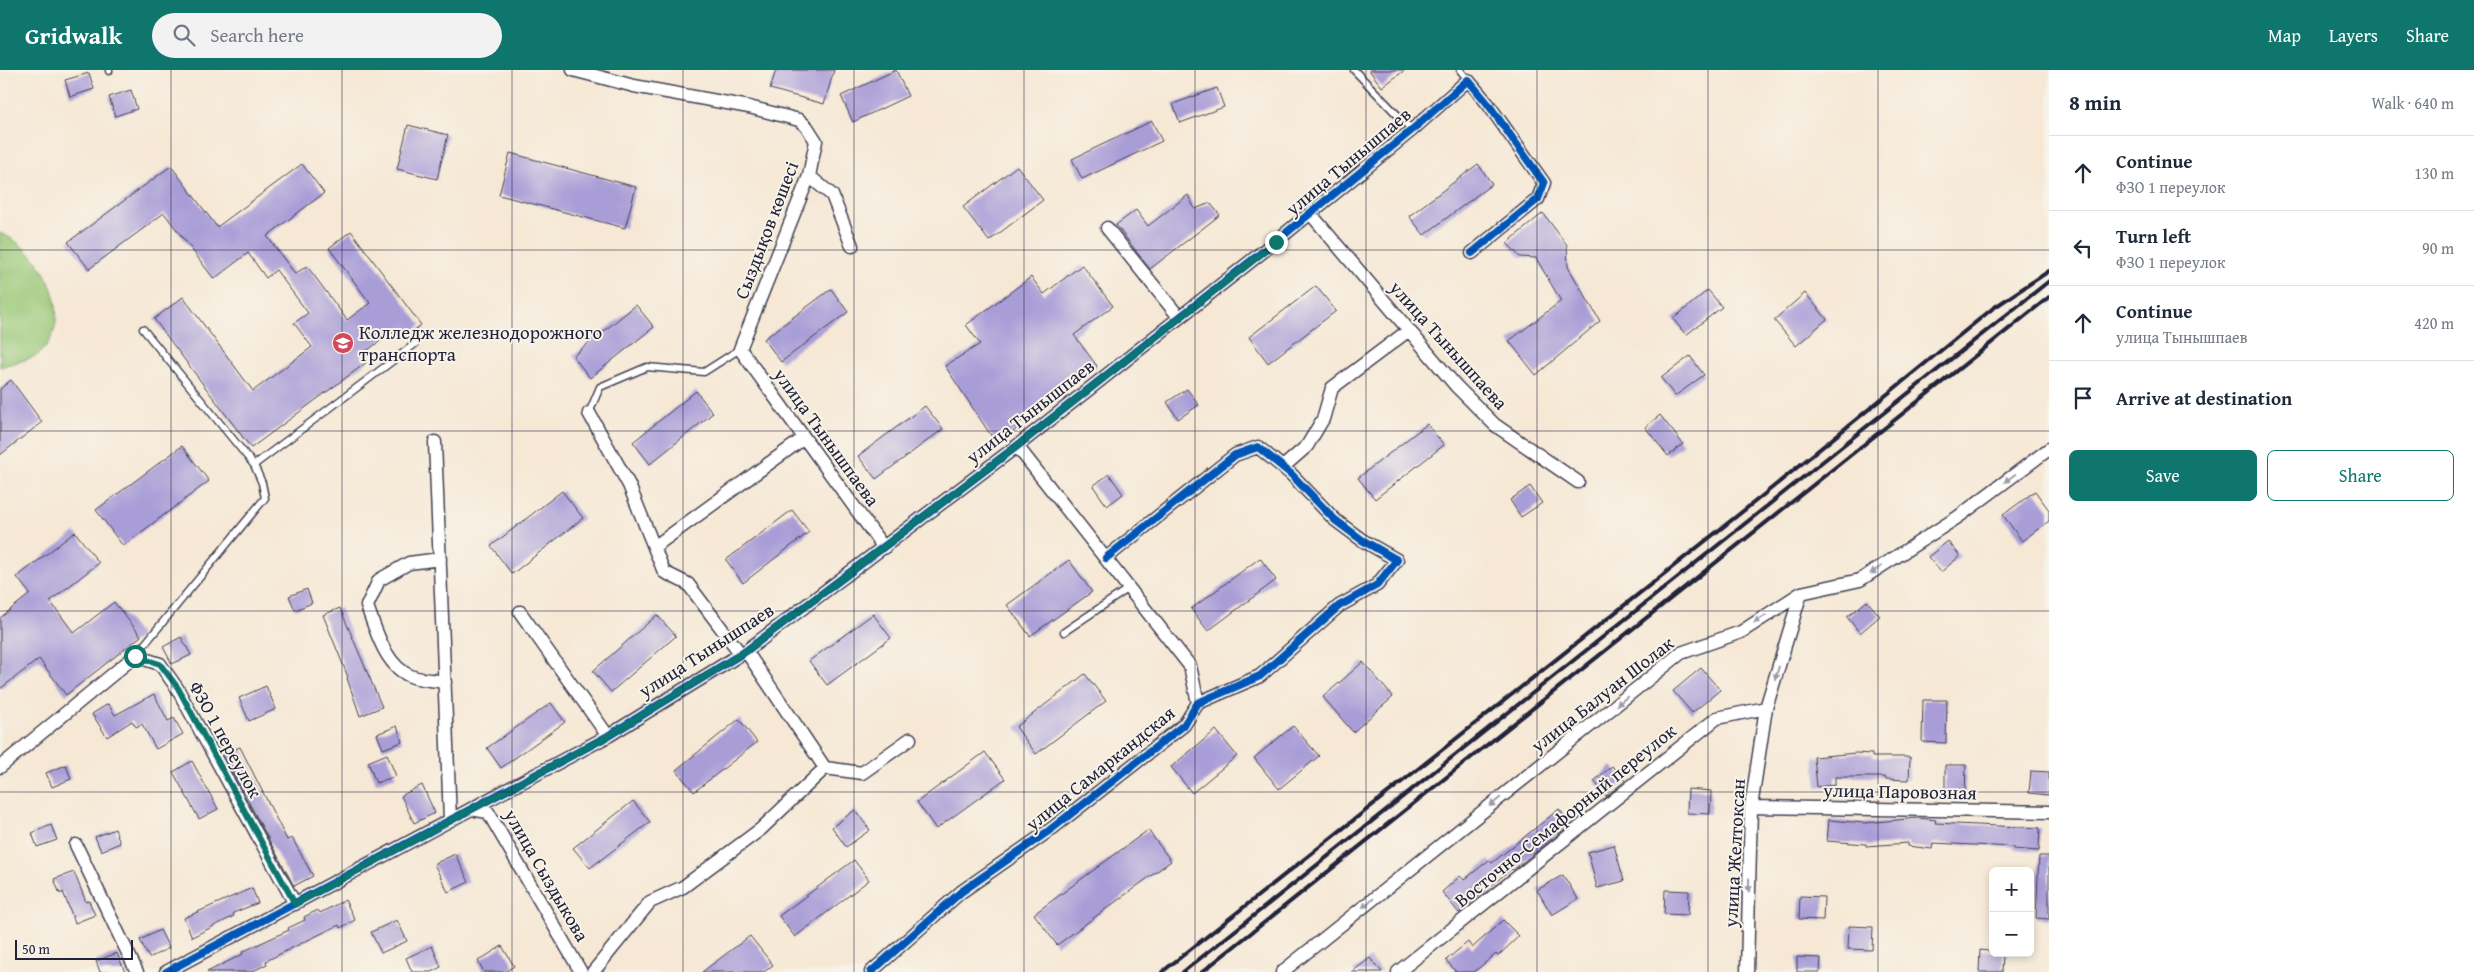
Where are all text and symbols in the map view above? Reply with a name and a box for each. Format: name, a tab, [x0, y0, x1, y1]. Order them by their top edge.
search box	[152, 13, 502, 58]
text: Gridwalk	[25, 18, 122, 53]
icon: search	[170, 21, 198, 49]
text: Search here	[210, 21, 304, 49]
text: Map	[2268, 22, 2301, 49]
text: Layers	[2329, 22, 2378, 49]
text: Share	[2406, 22, 2449, 49]
text: 8 min	[2069, 87, 2121, 118]
text: Walk · 640 m	[2371, 91, 2454, 115]
street label: улица Тынышпаев	[1278, 100, 1417, 223]
text: Continue	[2116, 147, 2193, 175]
street label: Сыздықов көшесі	[727, 157, 805, 303]
icon: ahead	[2069, 159, 2097, 187]
text: 130 m	[2414, 161, 2454, 185]
text: ФЗО 1 переулок	[2116, 175, 2225, 199]
text: Turn left	[2116, 222, 2191, 250]
route end	[1265, 231, 1288, 254]
icon: left	[2069, 234, 2097, 262]
text: 90 m	[2422, 236, 2454, 260]
text: ФЗО 1 переулок	[2116, 250, 2225, 274]
street label: улица Тынышпаева	[1383, 274, 1515, 416]
text: Continue	[2116, 297, 2193, 325]
icon: ahead	[2069, 309, 2097, 337]
text: 420 m	[2414, 311, 2454, 335]
place label: Колледж железнодорожного транспорта	[359, 318, 602, 368]
text: улица Тынышпаев	[2116, 325, 2247, 349]
school or university icon: Колледж железнодорожного транспорта	[331, 331, 355, 355]
street label: улица Тынышпаев	[959, 352, 1100, 471]
street label: улица Тынышпаева	[767, 361, 887, 512]
icon: arrive	[2069, 384, 2097, 412]
text: Arrive at destination	[2116, 384, 2292, 412]
button: Save	[2069, 450, 2257, 501]
button: Share	[2267, 450, 2454, 501]
one-way arrow	[2003, 473, 2017, 483]
one-way arrow	[1869, 565, 1882, 574]
street label: улица Тынышпаев	[632, 596, 779, 705]
one-way arrow	[1754, 615, 1767, 624]
street label: улица Балуан Шолак	[1524, 629, 1679, 759]
route start	[124, 645, 147, 668]
one-way arrow	[1772, 665, 1780, 680]
street label: ФЗО 1 переулок	[182, 675, 270, 803]
one-way arrow	[1616, 695, 1629, 706]
street label: улица Самаркандская	[1018, 699, 1181, 838]
street label: Восточно-Семафорный переулок	[1448, 717, 1682, 913]
street label: улица Паровозная	[1822, 776, 1977, 806]
street label: улица Желтоксан	[1716, 778, 1752, 929]
one-way arrow	[1489, 797, 1502, 808]
street label: улица Сыздыкова	[497, 803, 596, 946]
map controls	[1989, 867, 2034, 957]
button: +	[1989, 867, 2034, 912]
one-way arrow	[1745, 877, 1753, 893]
one-way arrow	[1362, 898, 1375, 909]
button: −	[1989, 912, 2034, 957]
scale bar	[15, 937, 132, 960]
text: 50 m	[22, 939, 50, 959]

